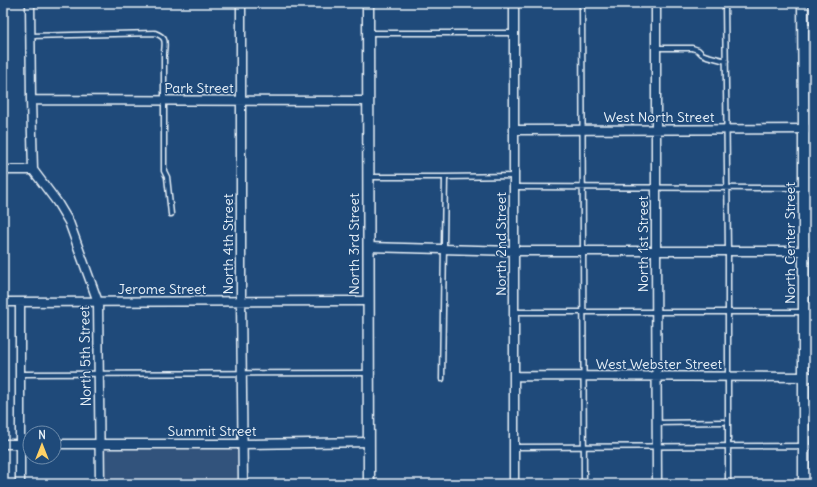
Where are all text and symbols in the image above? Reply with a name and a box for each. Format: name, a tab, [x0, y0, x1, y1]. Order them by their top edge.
street label: Park Street	[164, 79, 234, 97]
street label: West North Street	[604, 108, 715, 126]
street label: North Center Street	[781, 182, 799, 304]
street label: North 2nd Street	[492, 192, 510, 296]
street label: North 4th Street	[219, 193, 237, 294]
street label: North 3rd Street	[345, 193, 363, 295]
street label: North 1st Street	[634, 195, 652, 292]
street label: Jerome Street	[118, 280, 207, 298]
street label: North 5th Street	[75, 305, 95, 407]
street label: West Webster Street	[596, 355, 723, 373]
street label: Summit Street	[167, 422, 257, 440]
north arrow	[22, 425, 62, 465]
text: N	[38, 428, 46, 442]

